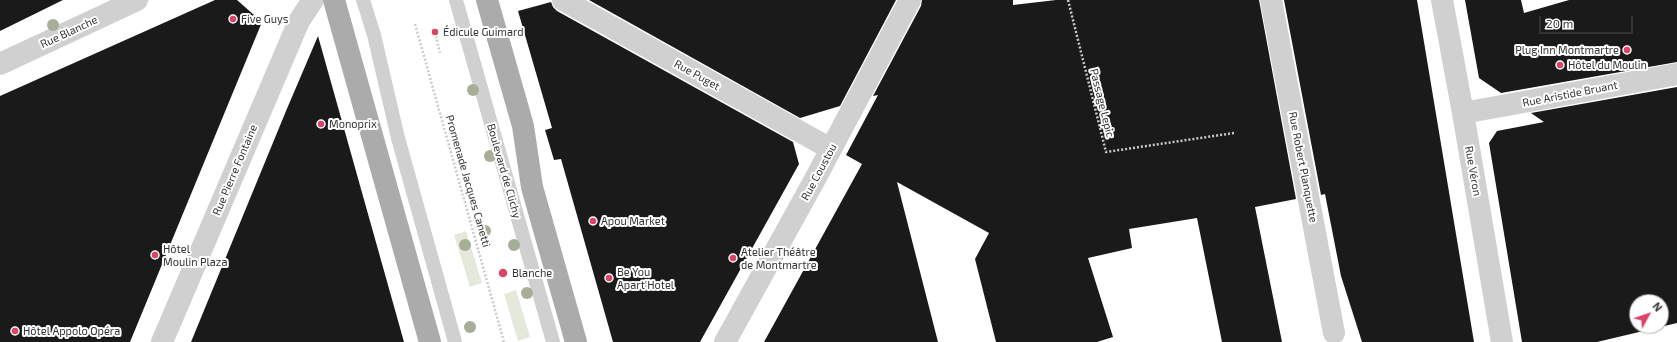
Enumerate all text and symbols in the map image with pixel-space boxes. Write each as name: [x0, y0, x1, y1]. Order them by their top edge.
scale bar: [1541, 8, 1635, 34]
place label: Five Guys: [241, 12, 288, 26]
street label: Rue Blanche: [38, 13, 100, 51]
marker: Five Guys: [228, 14, 238, 24]
text: 20 m: [1546, 16, 1573, 30]
place label: Édicule Guimard: [443, 25, 524, 39]
marker: Édicule Guimard: [430, 27, 440, 37]
place label: Plug Inn Montmartre: [1515, 43, 1619, 57]
marker: Plug Inn Montmartre: [1622, 45, 1632, 55]
street label: Rue Puget: [672, 57, 722, 93]
place label: Hôtel du Moulin: [1568, 58, 1647, 72]
marker: Hôtel du Moulin: [1555, 60, 1565, 70]
street label: Passage Lepic: [1087, 67, 1117, 139]
street label: Rue Aristide Bruant: [1521, 78, 1619, 110]
street label: Rue Robert Planquette: [1286, 110, 1320, 224]
street label: Promenade Jacques Canetti: [443, 113, 493, 249]
place label: Monoprix: [329, 117, 377, 131]
marker: Monoprix: [316, 119, 326, 129]
street label: Boulevard de Clichy: [484, 122, 524, 220]
street label: Rue Pierre Fontaine: [210, 123, 260, 217]
street label: Rue Coustou: [798, 141, 840, 203]
street label: Rue Véron: [1462, 145, 1484, 197]
place label: Apou Market: [601, 214, 665, 228]
marker: Apou Market: [588, 216, 598, 226]
place label: Hôtel Moulin Plaza: [163, 242, 227, 268]
place label: Atelier Théâtre de Montmartre: [741, 245, 817, 271]
marker: Hôtel Moulin Plaza: [150, 250, 160, 260]
marker: Atelier Théâtre de Montmartre: [728, 253, 738, 263]
place label: Be You Apart'Hotel: [617, 265, 674, 291]
place label: Blanche: [512, 266, 552, 280]
marker: Blanche: [497, 267, 509, 279]
marker: Be You Apart'Hotel: [604, 273, 614, 283]
north arrow: [1629, 294, 1669, 334]
text: N: [1650, 299, 1665, 314]
place label: Hôtel Appolo Opéra: [23, 324, 120, 338]
marker: Hôtel Appolo Opéra: [10, 326, 20, 336]

